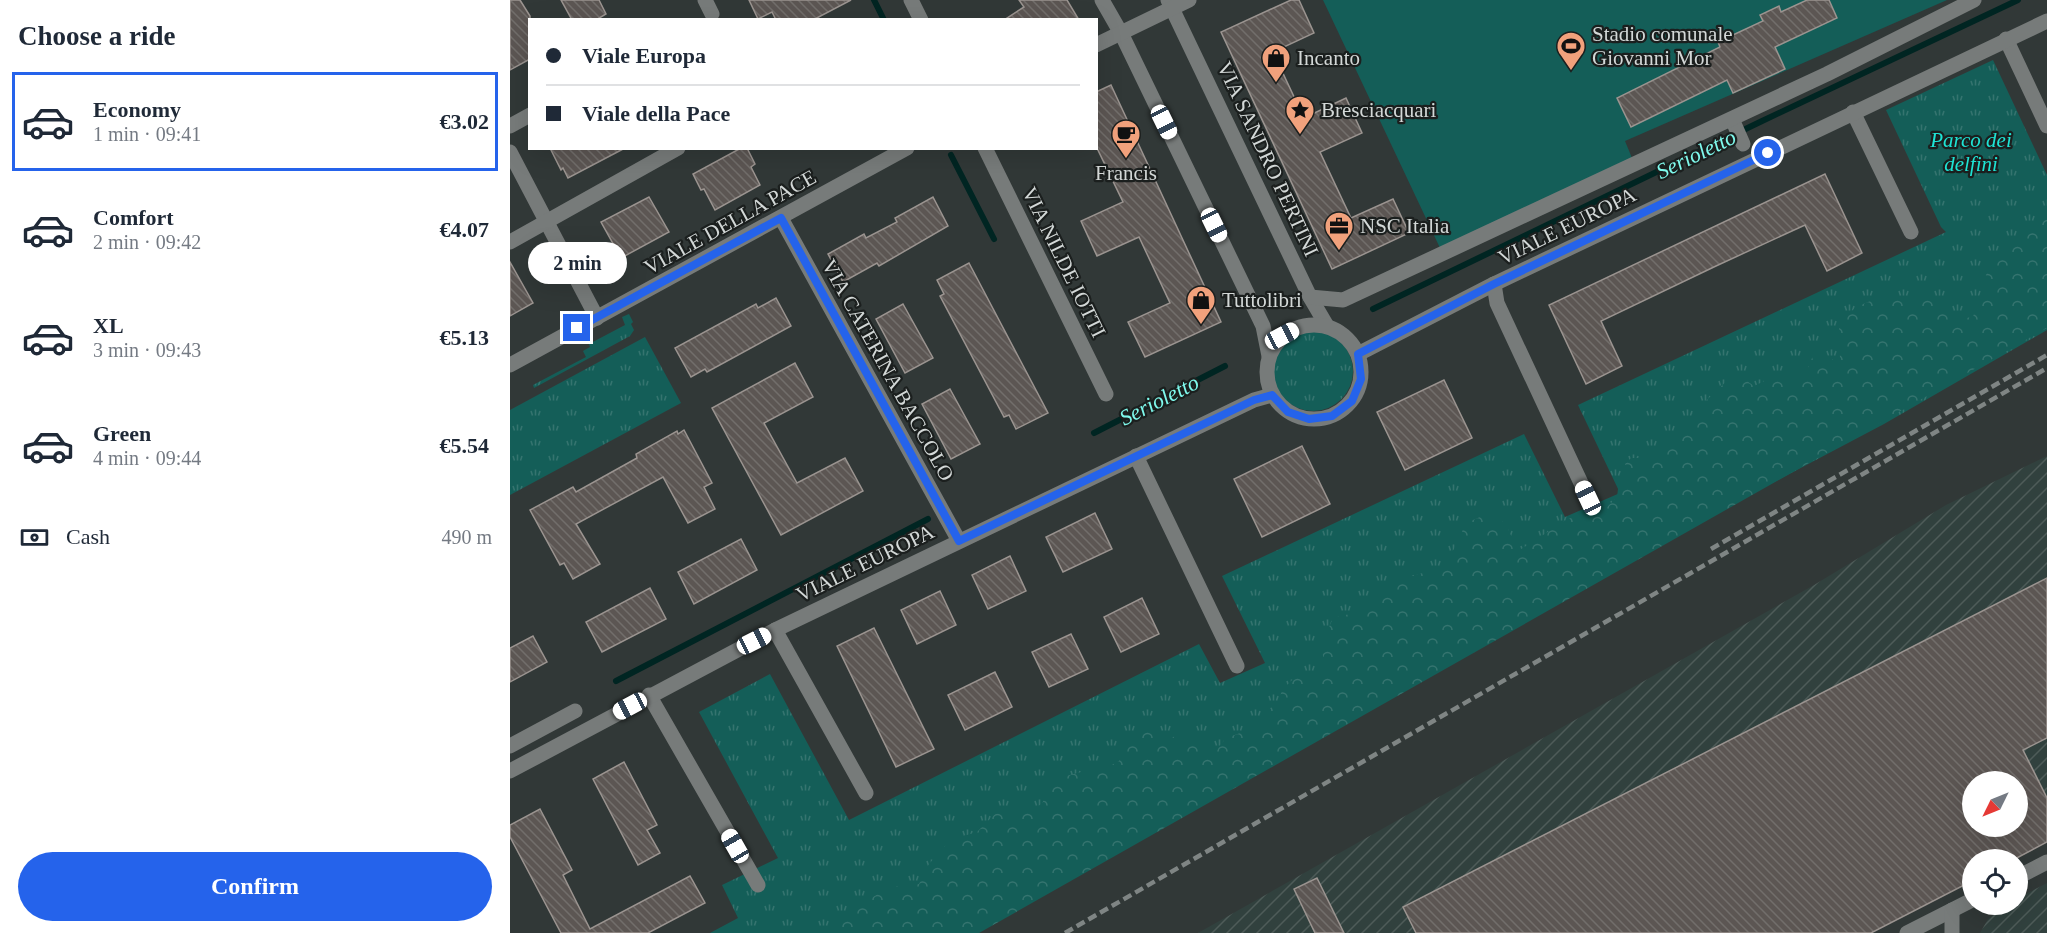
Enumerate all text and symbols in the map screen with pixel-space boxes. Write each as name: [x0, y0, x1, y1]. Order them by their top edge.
text: Choose a ride: [18, 21, 176, 51]
place label: Stadio comunale Giovanni Mor: [1592, 22, 1733, 70]
sports icon: Stadio comunale Giovanni Mor: [1555, 30, 1587, 72]
shop icon: Incanto: [1260, 42, 1292, 84]
text: Viale Europa: [582, 43, 706, 68]
place label: Incanto: [1297, 46, 1360, 70]
street label: VIA SANDRO PERTINI: [1212, 58, 1324, 260]
place icon: Bresciacquari: [1284, 94, 1316, 136]
icon: car: [21, 95, 75, 149]
text: Economy: [93, 97, 181, 122]
place label: Bresciacquari: [1321, 98, 1437, 122]
text: Viale della Pace: [582, 101, 730, 126]
car: [1148, 102, 1180, 142]
text: €3.02: [440, 109, 489, 134]
cafe icon: Francis: [1110, 118, 1142, 160]
text: 1 min · 09:41: [93, 123, 201, 145]
water label: Serioletto: [1652, 124, 1740, 184]
park label: Parco dei delfini: [1929, 128, 2012, 176]
route start: [1754, 139, 1781, 166]
place label: Francis: [1095, 161, 1157, 185]
street label: VIALE DELLA PACE: [640, 165, 820, 279]
street label: VIALE EUROPA: [1494, 182, 1641, 270]
street label: VIA NILDE IOTTI: [1017, 183, 1111, 341]
icon: car: [21, 203, 75, 257]
text: Comfort: [93, 205, 174, 230]
car: [1198, 205, 1230, 245]
office icon: NSC Italia: [1323, 210, 1355, 252]
place label: NSC Italia: [1360, 214, 1450, 238]
text: €4.07: [440, 217, 489, 242]
text: 2 min · 09:42: [93, 231, 201, 253]
callout: 2 min: [527, 241, 626, 283]
text: 2 min: [553, 252, 602, 274]
street label: VIA CATERINA BACCOLO: [817, 255, 959, 485]
shop icon: Tuttolibri: [1185, 284, 1217, 326]
place label: Tuttolibri: [1222, 288, 1302, 312]
icon: car: [21, 311, 75, 365]
text: XL: [93, 313, 124, 338]
route end: [563, 314, 590, 341]
car: [1262, 320, 1302, 352]
text: €5.13: [440, 325, 489, 350]
text: 3 min · 09:43: [93, 339, 201, 361]
water label: Serioletto: [1115, 369, 1203, 431]
icon: car: [21, 419, 75, 473]
text: Green: [93, 421, 151, 446]
text: €5.54: [440, 433, 489, 458]
text: 4 min · 09:44: [93, 447, 201, 469]
car: [1572, 478, 1604, 518]
street label: VIALE EUROPA: [792, 519, 939, 607]
icon: cash: [18, 521, 51, 554]
text: Cash: [66, 524, 110, 549]
text: 490 m: [441, 526, 492, 548]
car: [734, 625, 774, 657]
car: [610, 690, 650, 722]
north arrow: [1962, 771, 2028, 837]
map controls: [1962, 771, 2028, 915]
car: [718, 826, 752, 866]
button: locate: [1962, 849, 2028, 915]
button: Confirm: [18, 852, 492, 921]

